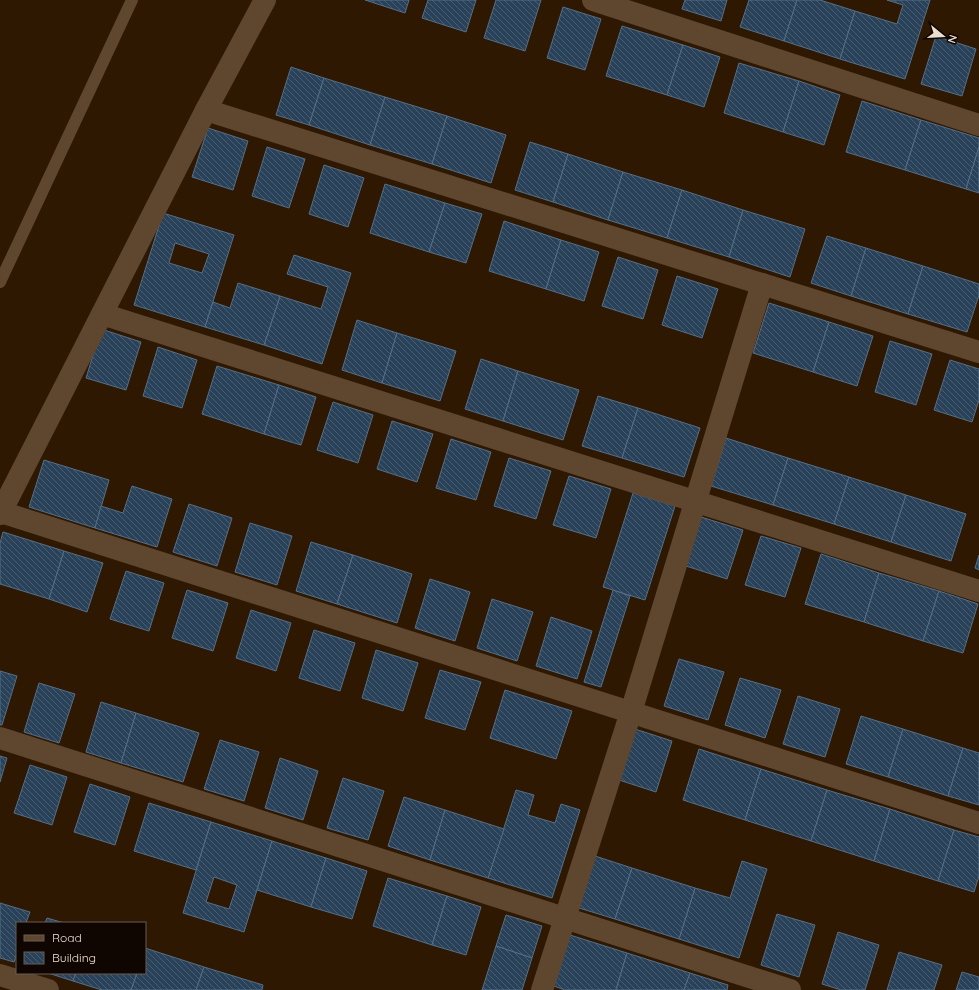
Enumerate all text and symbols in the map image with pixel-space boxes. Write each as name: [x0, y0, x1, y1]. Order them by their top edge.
north arrow: [923, 16, 963, 56]
text: N: [945, 33, 960, 45]
legend: [16, 922, 146, 974]
text: Road: [52, 930, 82, 945]
text: Building: [52, 950, 96, 965]

